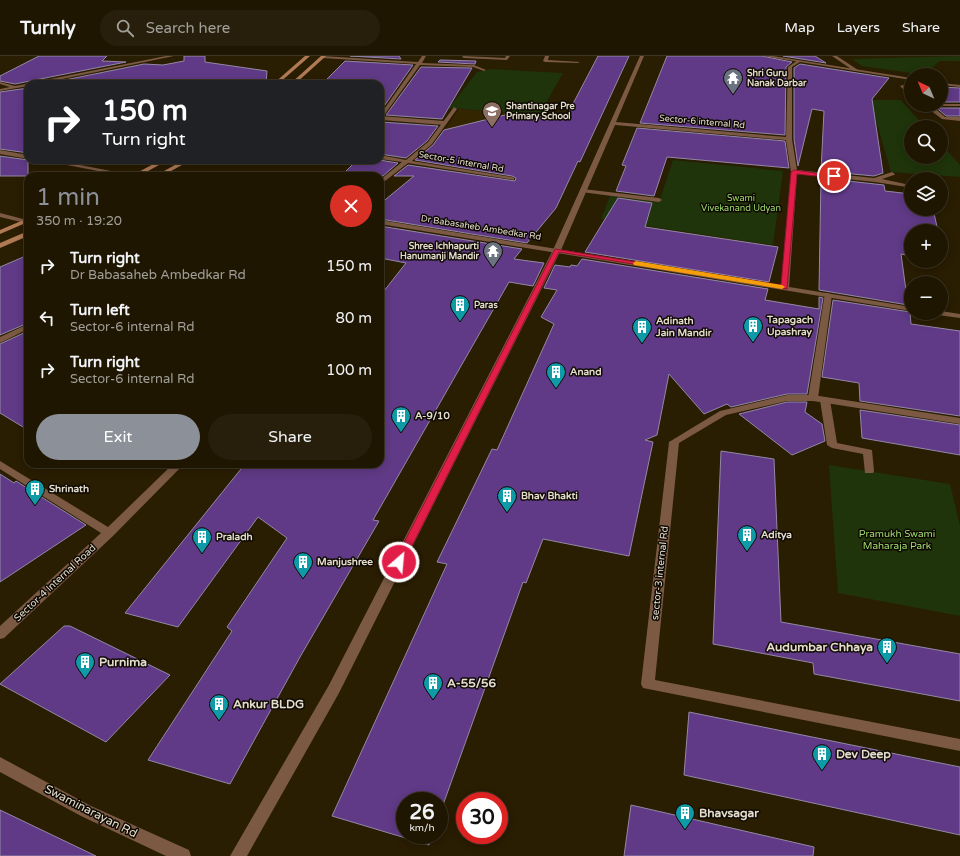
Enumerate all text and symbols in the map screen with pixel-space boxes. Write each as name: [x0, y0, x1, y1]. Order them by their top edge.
search box: [100, 10, 380, 46]
text: Turnly: [20, 17, 76, 39]
icon: search: [114, 17, 136, 39]
text: Search here: [146, 19, 230, 37]
text: Map: [785, 19, 815, 36]
text: Layers: [837, 19, 880, 36]
text: Share: [902, 19, 940, 36]
temple icon: Shri Guru Nanak Darbar: [722, 67, 744, 95]
place label: Shri Guru Nanak Darbar: [747, 68, 807, 89]
north arrow: [904, 68, 948, 112]
map controls: [904, 68, 948, 320]
text: 150 m: [102, 94, 188, 128]
icon: right: [36, 96, 88, 148]
school or university icon: Shantinagar Pre Primary School: [481, 100, 503, 128]
place label: Shantinagar Pre Primary School: [506, 101, 575, 122]
street label: Sector-6 internal Rd: [659, 113, 745, 131]
button: search: [904, 120, 948, 164]
text: Turn right: [102, 128, 186, 150]
street label: Sector-5 internal Rd: [418, 149, 504, 175]
pin: [817, 159, 851, 193]
icon: arrive: [823, 165, 845, 187]
button: layers: [904, 172, 948, 216]
text: 1 min: [36, 183, 100, 212]
button: close: [330, 185, 372, 227]
park label: Swami Vivekanand Udyan: [701, 193, 781, 214]
text: 350 m · 19:20: [36, 213, 122, 229]
street label: Dr Babasaheb Ambedkar Rd: [420, 213, 542, 243]
button: +: [904, 224, 948, 268]
temple icon: Shree Ichhapurti Hanumanji Mandir: [482, 240, 504, 268]
place label: Shree Ichhapurti Hanumanji Mandir: [400, 241, 480, 262]
text: Turn right: [70, 249, 140, 267]
icon: right: [36, 255, 58, 277]
text: 150 m: [326, 257, 372, 275]
text: Dr Babasaheb Ambedkar Rd: [70, 267, 246, 283]
button: −: [904, 276, 948, 320]
building icon: Paras: [449, 294, 471, 322]
place label: Paras: [474, 300, 498, 311]
text: Turn left: [70, 301, 130, 319]
icon: left: [36, 307, 58, 329]
text: 80 m: [335, 309, 372, 327]
place label: Tapagach Upashray: [766, 314, 813, 338]
place label: Adinath Jain Mandir: [655, 315, 712, 339]
building icon: Tapagach Upashray: [742, 315, 764, 343]
building icon: Adinath Jain Mandir: [631, 316, 653, 344]
text: Sector-6 internal Rd: [70, 319, 194, 335]
text: Turn right: [70, 353, 140, 371]
icon: right: [36, 359, 58, 381]
text: 100 m: [326, 361, 372, 379]
building icon: Anand: [545, 361, 567, 389]
place label: Anand: [570, 366, 602, 378]
text: Sector-6 internal Rd: [70, 371, 194, 387]
building icon: A-9/10: [390, 405, 412, 433]
place label: A-9/10: [415, 410, 450, 422]
button: Exit: [36, 414, 200, 460]
button: Share: [208, 414, 372, 460]
building icon: Shrinath: [24, 478, 46, 506]
place label: Shrinath: [49, 483, 89, 495]
building icon: Bhav Bhakti: [496, 485, 518, 513]
place label: Bhav Bhakti: [521, 490, 578, 502]
building icon: Aditya: [736, 524, 758, 552]
street label: sector-3 internal Rd: [649, 525, 671, 621]
building icon: Praladh: [191, 526, 213, 554]
park label: Pramukh Swami Maharaja Park: [859, 528, 935, 552]
place label: Aditya: [761, 529, 792, 541]
place label: Praladh: [216, 531, 253, 543]
position arrow: [378, 541, 420, 583]
street label: Sector-4 Internal Road: [12, 542, 98, 624]
building icon: Manjushree: [292, 551, 314, 579]
place label: Manjushree: [317, 556, 373, 568]
building icon: Audumbar Chhaya: [876, 636, 898, 664]
place label: Audumbar Chhaya: [766, 640, 873, 655]
building icon: Purnima: [74, 651, 96, 679]
place label: Purnima: [99, 655, 147, 669]
building icon: A-55/56: [422, 672, 444, 700]
place label: A-55/56: [447, 676, 497, 690]
building icon: Ankur BLDG: [208, 693, 230, 721]
place label: Ankur BLDG: [233, 697, 304, 711]
building icon: Dev Deep: [811, 743, 833, 771]
place label: Dev Deep: [836, 747, 891, 762]
street label: Swaminarayan Rd: [42, 782, 140, 840]
speed limit sign: 30: [456, 792, 508, 844]
text: 26: [409, 801, 435, 825]
building icon: Bhavsagar: [674, 802, 696, 830]
place label: Bhavsagar: [699, 806, 759, 821]
text: km/h: [409, 822, 435, 834]

